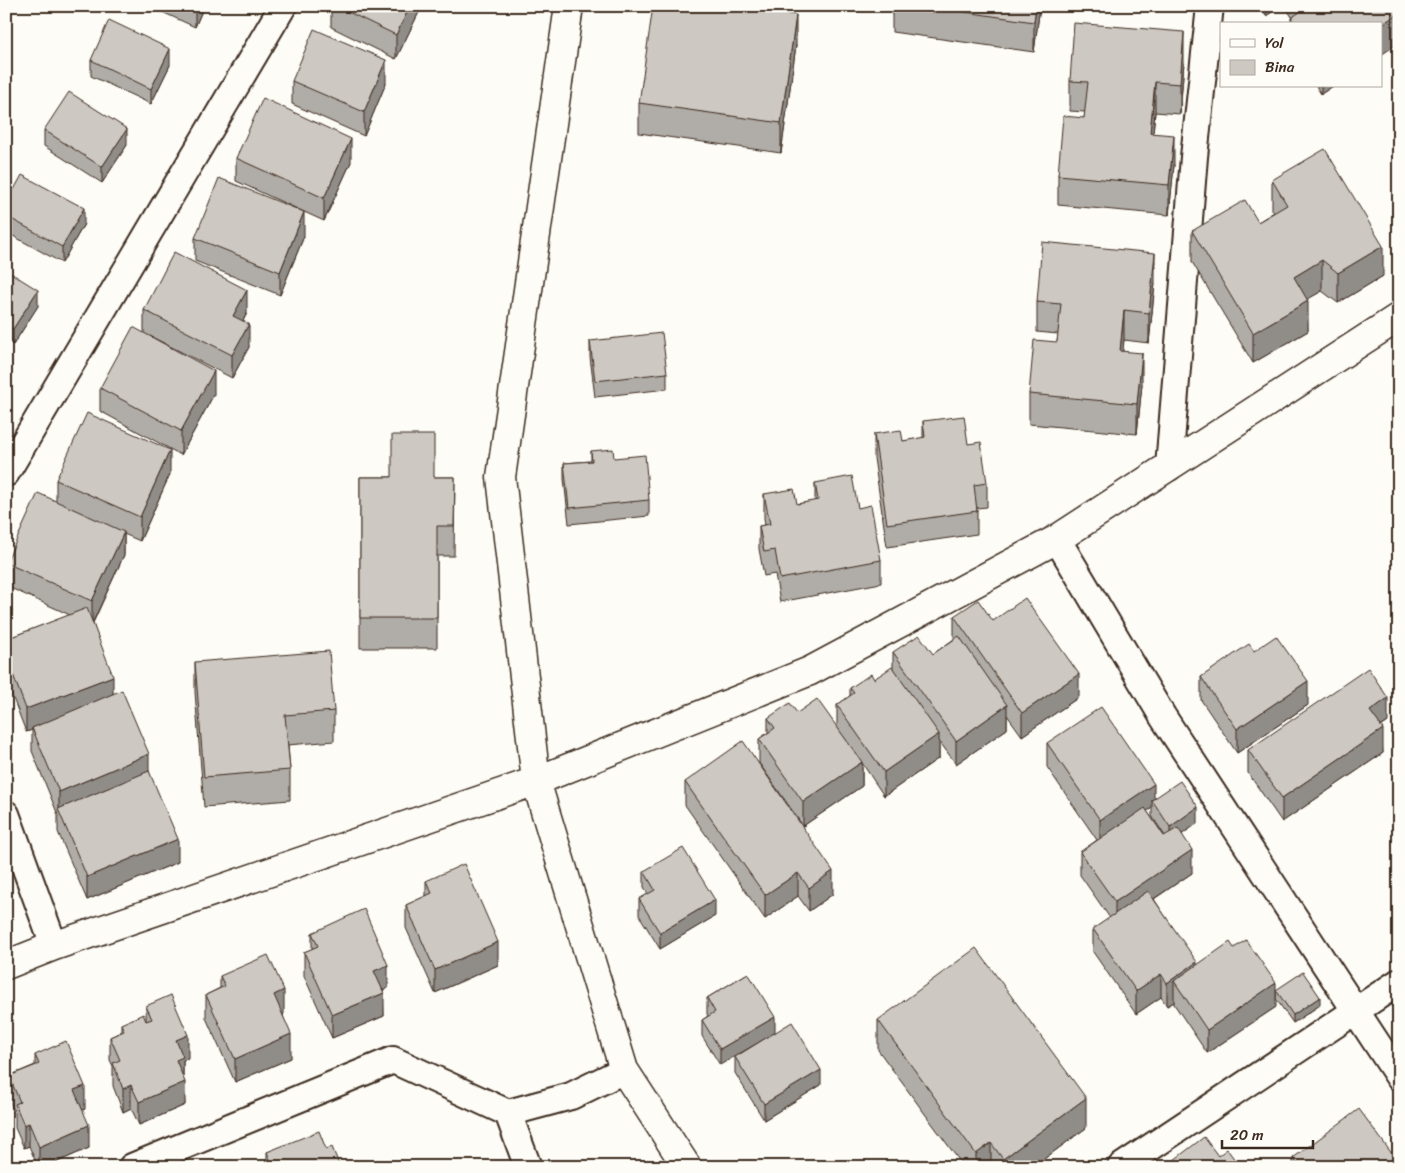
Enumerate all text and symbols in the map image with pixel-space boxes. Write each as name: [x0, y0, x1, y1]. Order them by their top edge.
legend: [1220, 22, 1382, 88]
text: Yol: [1265, 30, 1284, 56]
text: Bina: [1265, 54, 1295, 80]
scale bar: [1222, 1118, 1314, 1150]
text: 20 m: [1230, 1122, 1264, 1148]

